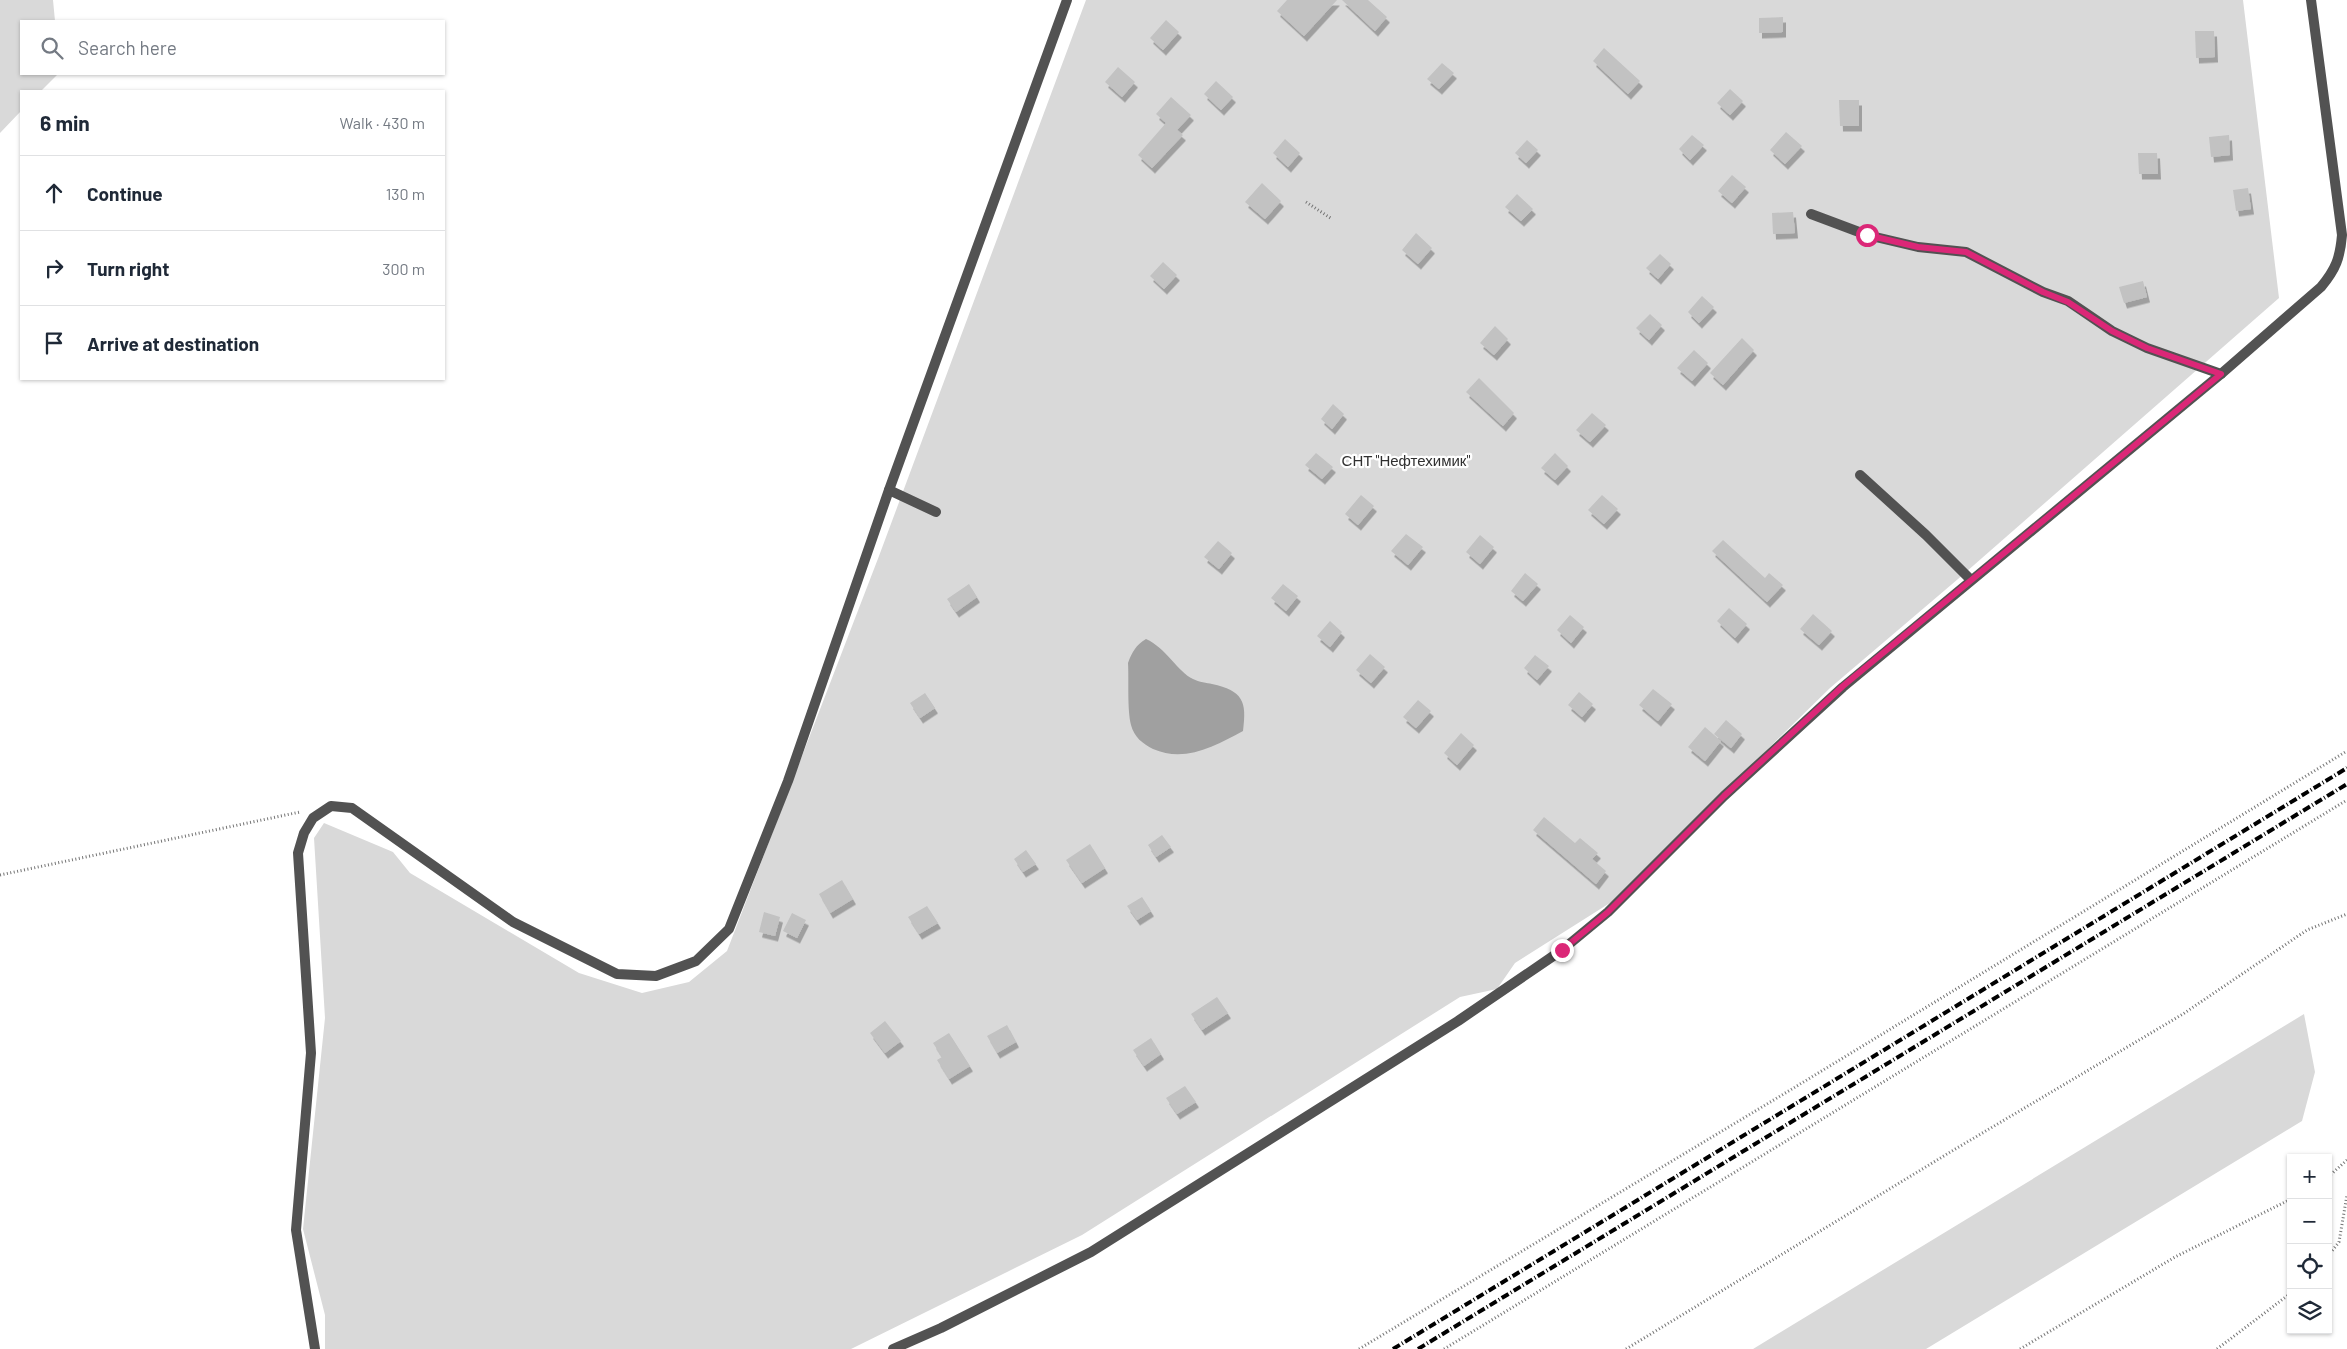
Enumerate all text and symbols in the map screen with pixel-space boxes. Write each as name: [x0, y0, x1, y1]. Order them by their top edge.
search box: [20, 20, 445, 75]
icon: search: [38, 34, 66, 62]
text: Search here: [78, 36, 177, 59]
text: 6 min: [40, 110, 90, 135]
text: Walk · 430 m: [340, 113, 425, 132]
icon: ahead: [40, 179, 68, 207]
text: Continue: [87, 182, 163, 205]
text: 130 m: [386, 184, 425, 203]
route start: [1856, 224, 1879, 247]
icon: right: [40, 254, 68, 282]
text: Turn right: [87, 257, 169, 280]
text: 300 m: [382, 259, 425, 278]
icon: arrive: [40, 329, 68, 357]
text: Arrive at destination: [87, 332, 259, 355]
park label: СНТ "Нефтехимик": [1342, 451, 1470, 469]
route end: [1551, 939, 1574, 962]
map controls: [2287, 1154, 2332, 1334]
button: +: [2287, 1154, 2332, 1199]
button: −: [2287, 1199, 2332, 1244]
button: locate: [2287, 1244, 2332, 1289]
button: layers: [2287, 1289, 2332, 1334]

